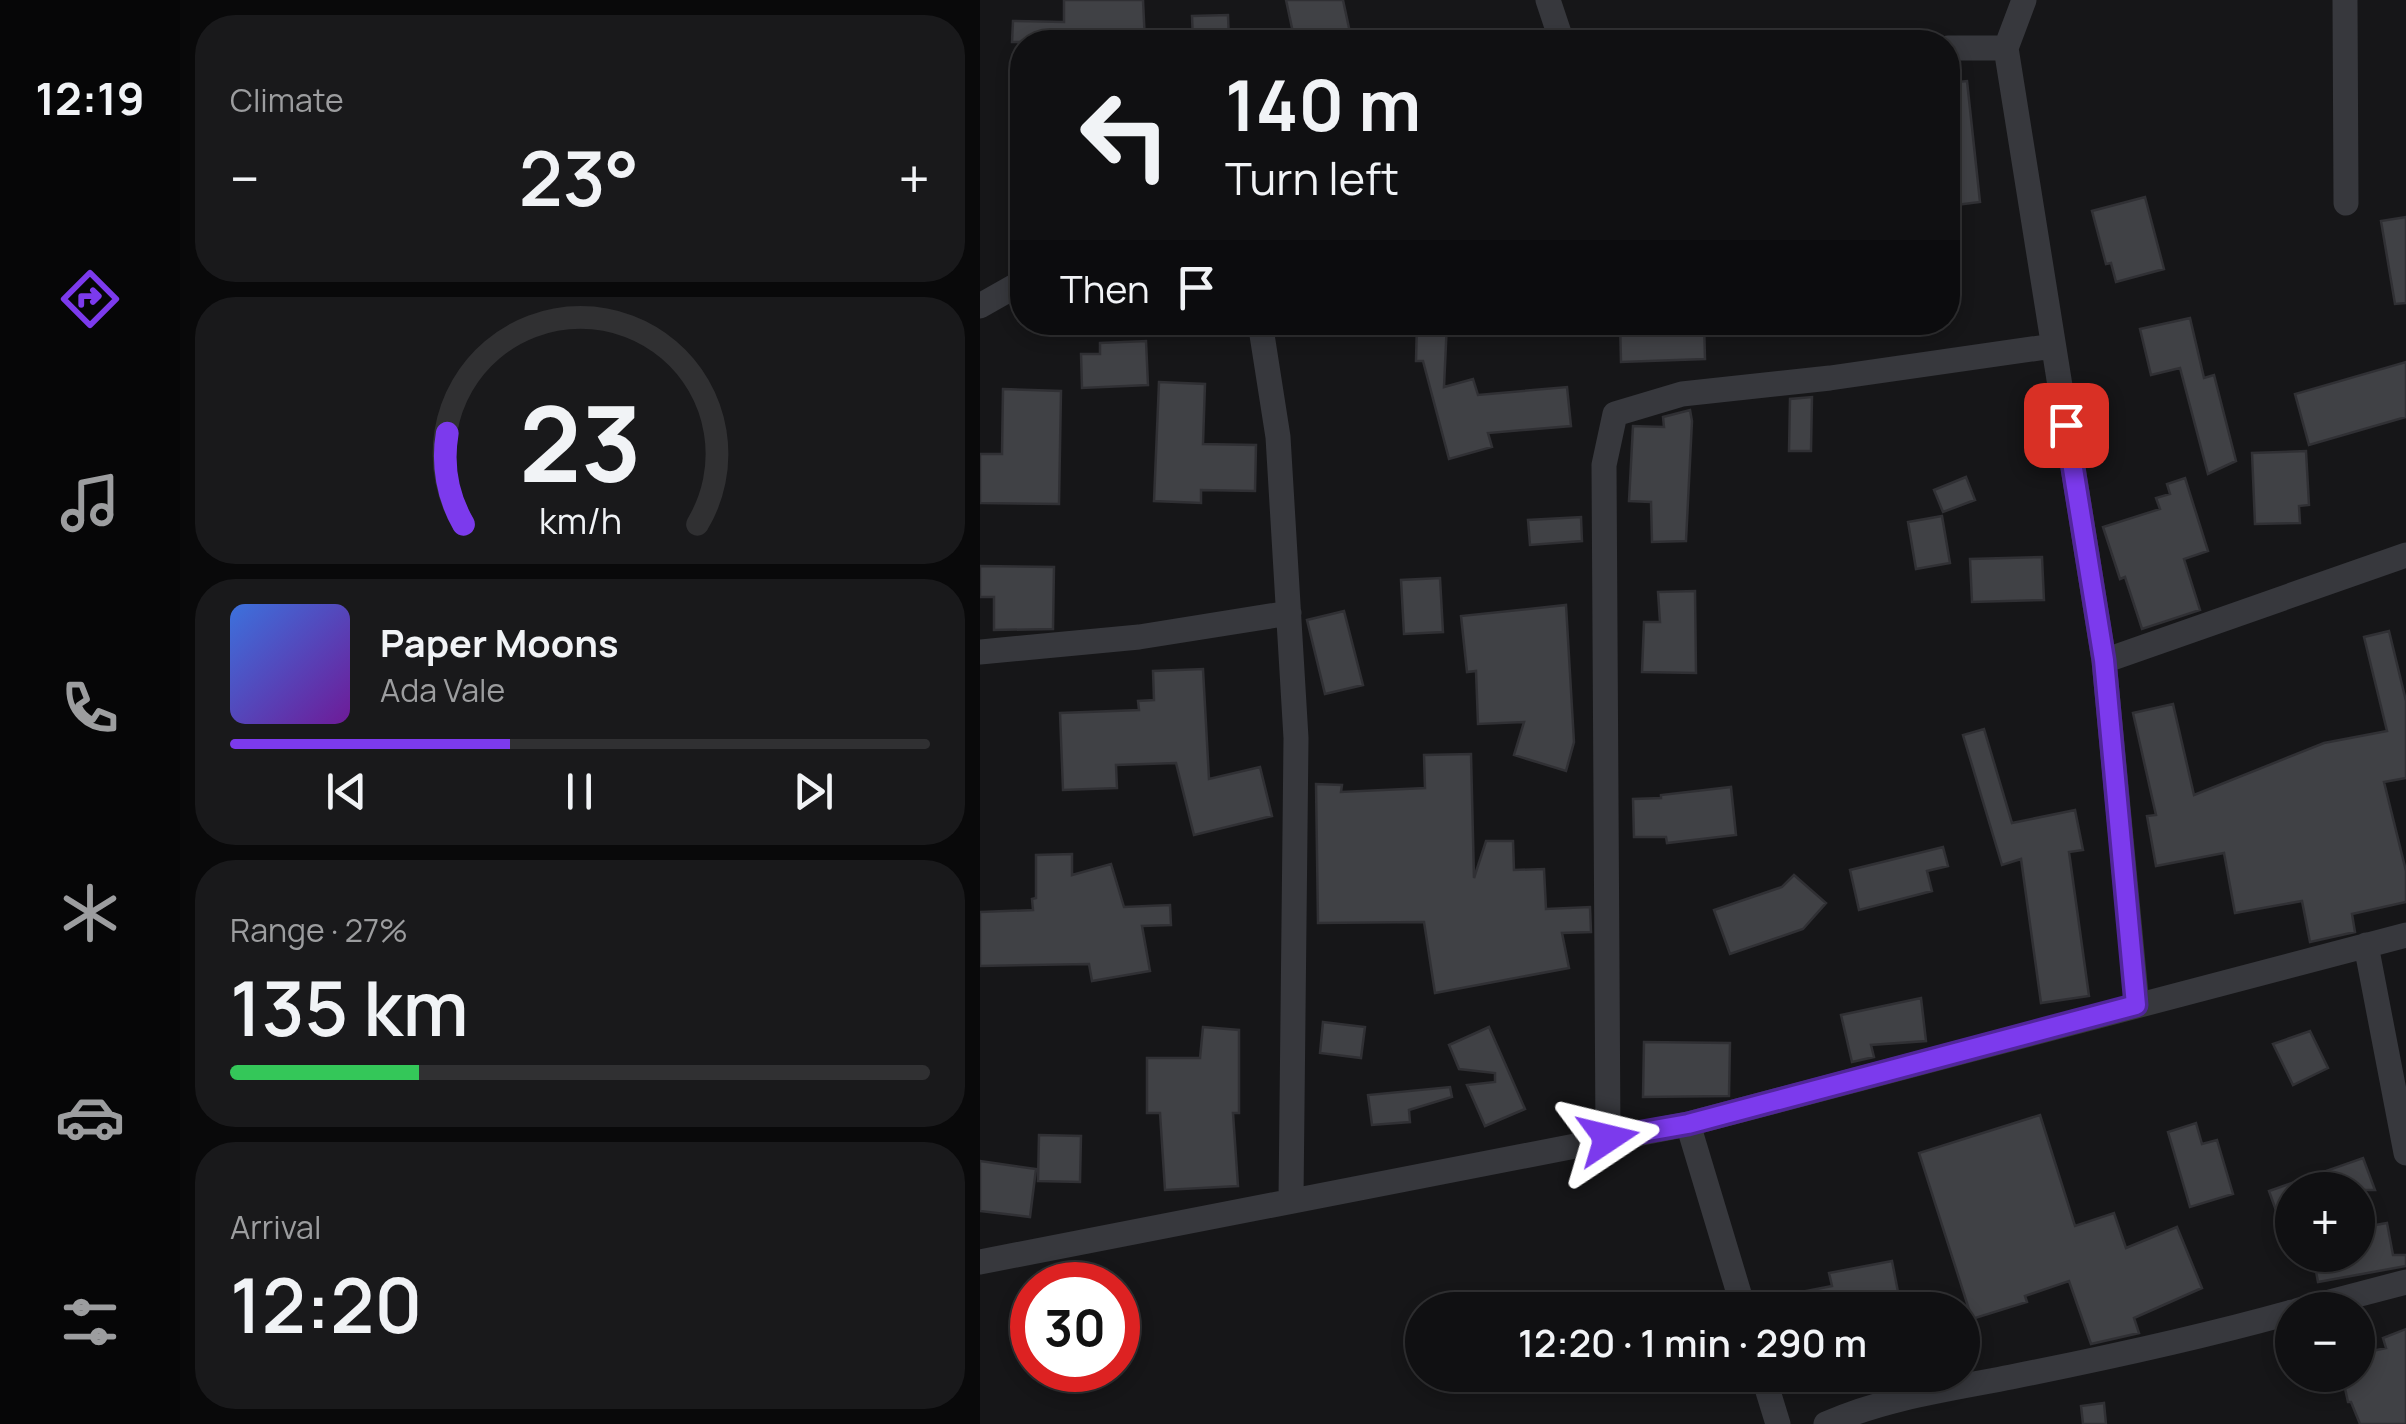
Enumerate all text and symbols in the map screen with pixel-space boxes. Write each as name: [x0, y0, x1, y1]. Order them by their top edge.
text: 140 m: [1225, 56, 1421, 152]
text: 12:19: [35, 67, 145, 129]
icon: left: [1060, 70, 1190, 200]
text: Climate: [230, 78, 344, 122]
text: 23°: [519, 126, 639, 229]
text: −: [230, 140, 260, 216]
text: +: [898, 140, 930, 216]
text: Turn left: [1225, 147, 1399, 209]
icon: arrive: [1169, 260, 1224, 315]
text: Then: [1060, 262, 1149, 314]
icon: directions: [55, 264, 125, 334]
text: 23: [519, 371, 641, 513]
pin: [2024, 383, 2109, 468]
icon: arrive: [2039, 398, 2094, 453]
icon: music: [55, 468, 125, 538]
text: km/h: [538, 496, 622, 545]
text: Paper Moons: [380, 616, 619, 668]
text: Ada Vale: [380, 668, 505, 712]
icon: phone: [55, 673, 125, 743]
icon: previous: [319, 764, 374, 819]
icon: pause: [552, 764, 607, 819]
icon: next: [786, 764, 841, 819]
icon: climate: [55, 878, 125, 948]
text: Range · 27%: [230, 908, 408, 952]
text: 135 km: [230, 956, 469, 1059]
icon: car: [55, 1082, 125, 1152]
position arrow: [1556, 1086, 1660, 1190]
map controls: [2275, 1172, 2375, 1392]
button: +: [2275, 1172, 2375, 1272]
text: Arrival: [230, 1205, 321, 1249]
text: 12:20: [230, 1253, 422, 1356]
speed limit sign: 30: [1010, 1262, 1140, 1392]
icon: filters: [55, 1287, 125, 1357]
button: −: [2275, 1292, 2375, 1392]
text: 12:20 · 1 min · 290 m: [1518, 1316, 1867, 1368]

